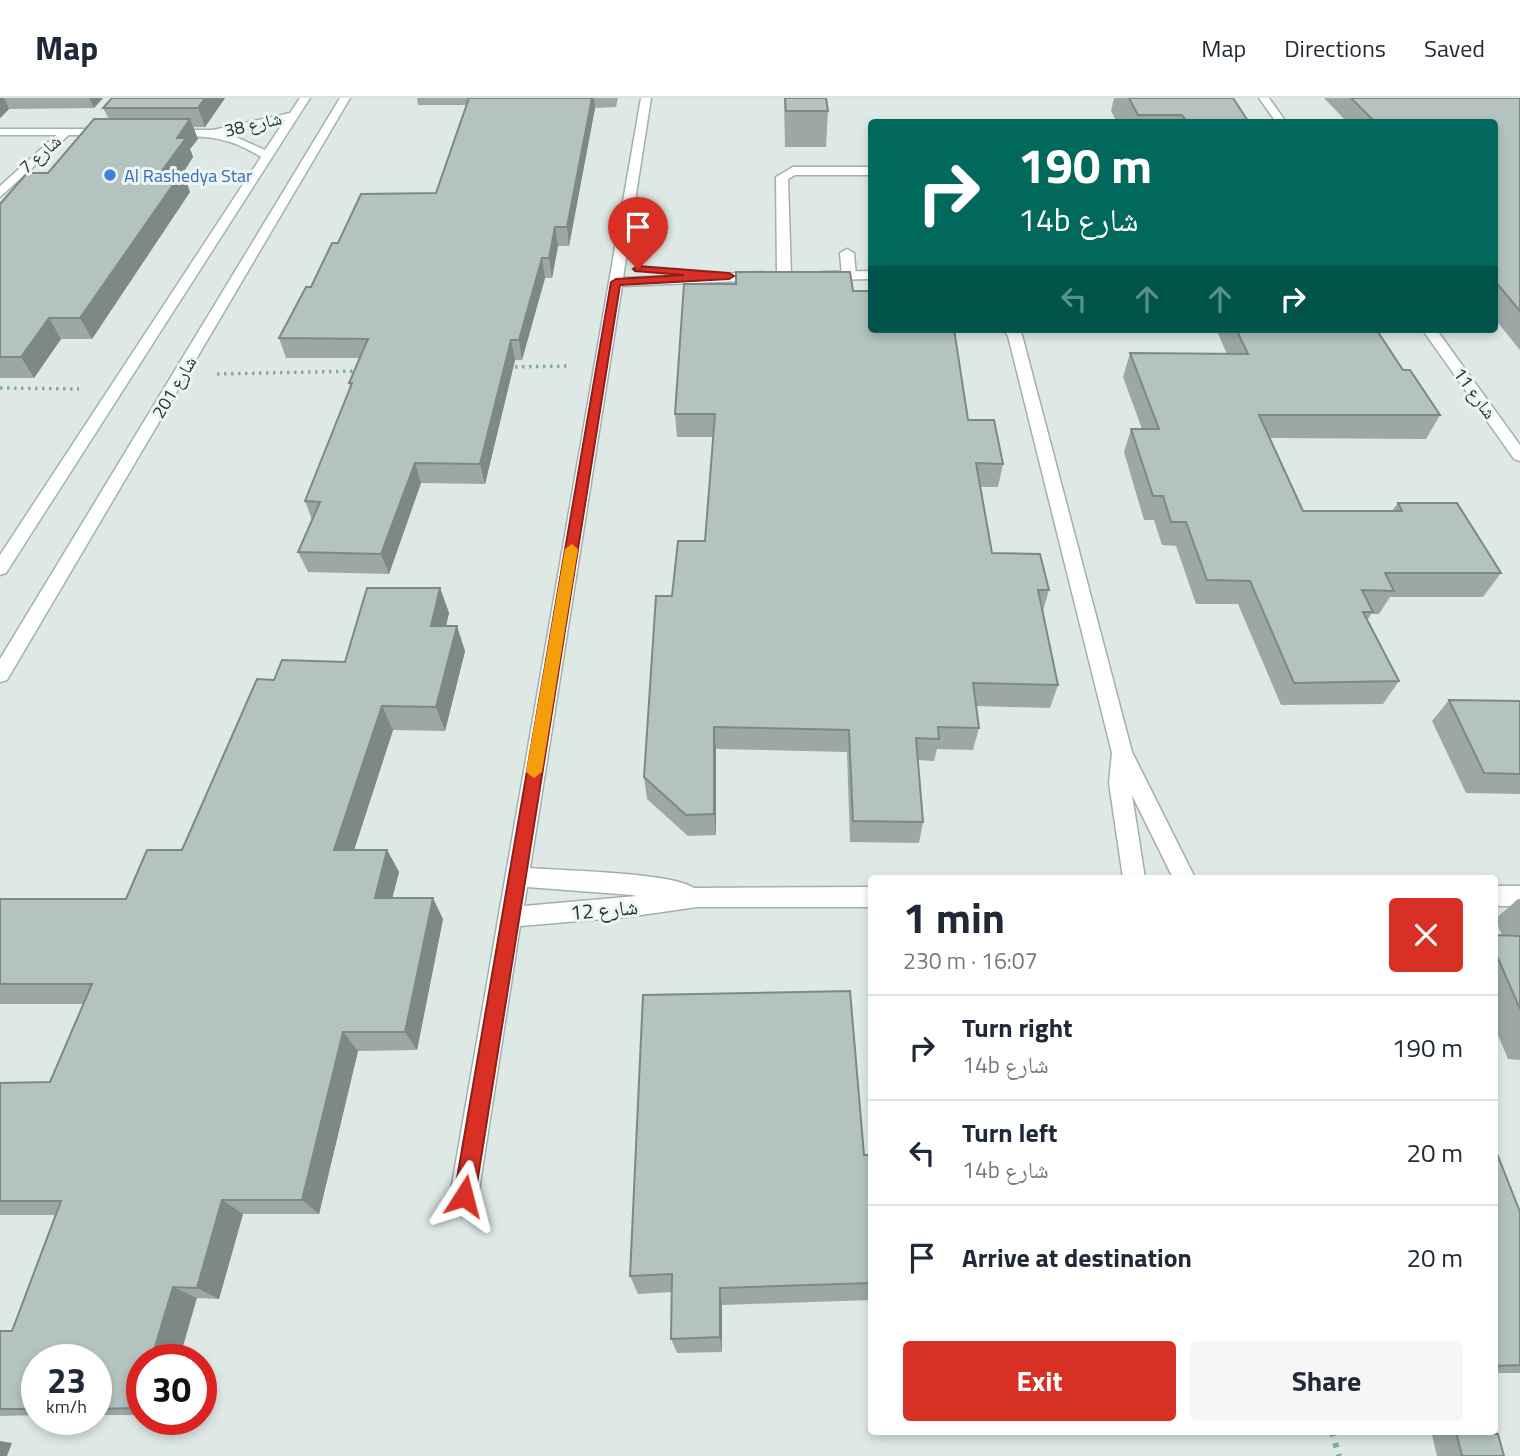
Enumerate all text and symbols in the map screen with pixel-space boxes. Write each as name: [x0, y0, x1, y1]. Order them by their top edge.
text: Map: [35, 23, 98, 73]
text: Map: [1201, 30, 1246, 66]
text: Directions: [1284, 30, 1386, 66]
text: Saved: [1424, 30, 1485, 66]
street label: شارع 38: [222, 104, 284, 144]
text: 190 m: [1018, 127, 1152, 202]
street label: شارع 7: [13, 128, 67, 180]
icon: right: [903, 147, 994, 238]
place label: Al Rashedya Star: [124, 162, 252, 189]
marker: Al Rashedya Star: [102, 167, 118, 183]
text: 14b شارع: [1018, 195, 1139, 243]
pin: [608, 197, 668, 269]
icon: arrive: [619, 208, 657, 246]
icon: left: [1055, 280, 1093, 318]
icon: ahead: [1128, 280, 1166, 318]
icon: ahead: [1201, 280, 1239, 318]
icon: right: [1274, 280, 1312, 318]
street label: شارع 201: [145, 351, 203, 423]
street label: شارع 11: [1447, 361, 1503, 425]
text: 1 min: [903, 885, 1005, 949]
street label: شارع 12: [569, 890, 639, 928]
button: close: [1389, 898, 1463, 972]
text: 230 m · 16:07: [903, 943, 1038, 978]
text: Turn right: [962, 1008, 1073, 1047]
text: 190 m: [1392, 1028, 1463, 1067]
icon: right: [903, 1029, 941, 1067]
text: 14b شارع: [962, 1047, 1049, 1082]
text: Turn left: [962, 1113, 1057, 1152]
text: 20 m: [1406, 1133, 1463, 1172]
icon: left: [903, 1134, 941, 1172]
text: 14b شارع: [962, 1152, 1049, 1187]
position arrow: [427, 1159, 501, 1233]
text: Arrive at destination: [962, 1238, 1192, 1277]
text: 20 m: [1406, 1238, 1463, 1277]
icon: arrive: [903, 1239, 941, 1277]
button: Exit: [903, 1341, 1176, 1421]
button: Share: [1190, 1341, 1463, 1421]
speed limit sign: 30: [126, 1344, 217, 1435]
text: 23: [47, 1353, 86, 1407]
text: km/h: [46, 1393, 87, 1420]

